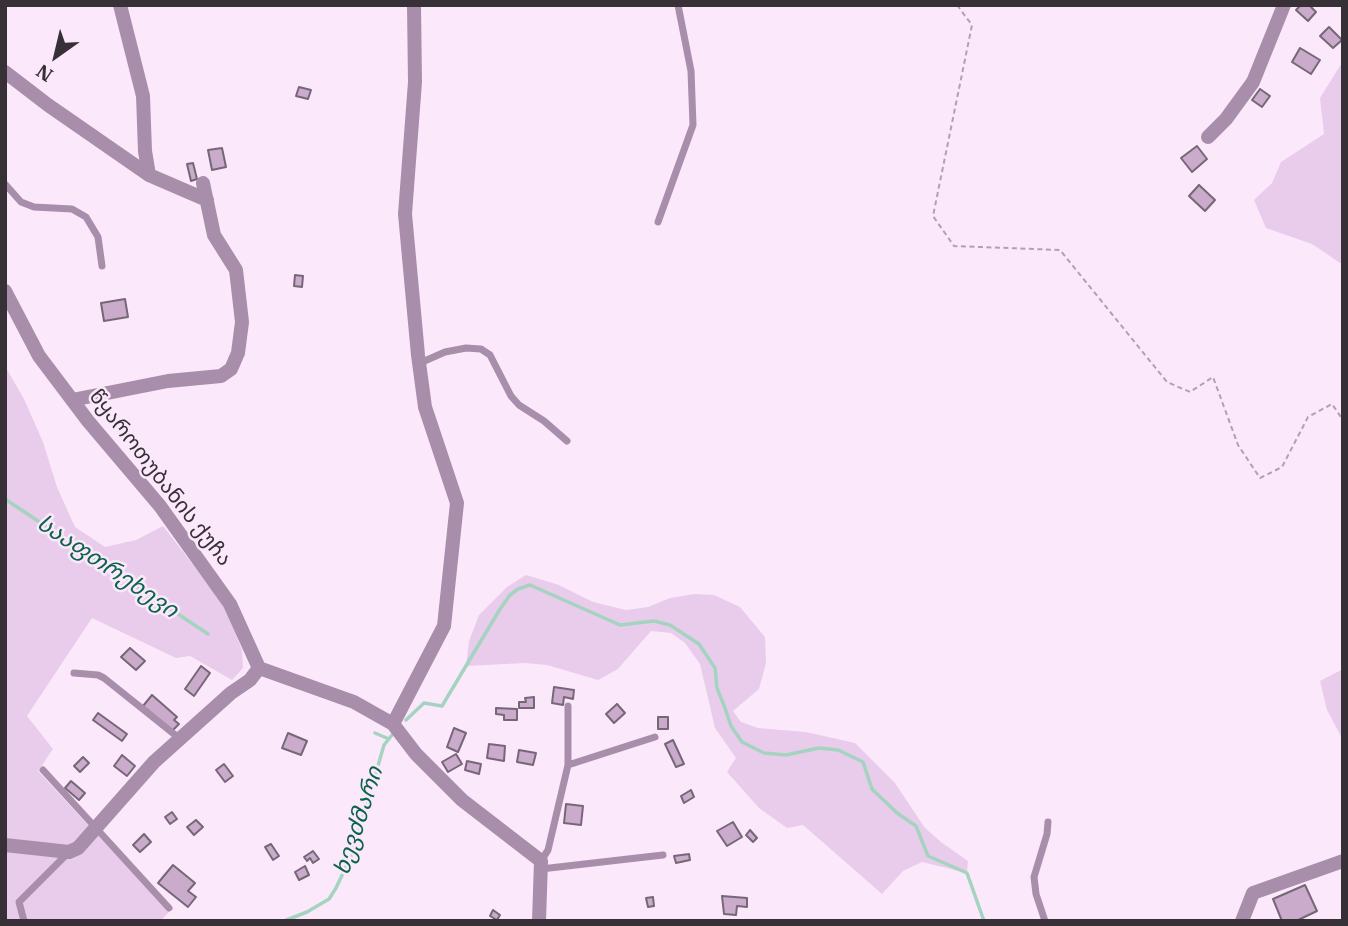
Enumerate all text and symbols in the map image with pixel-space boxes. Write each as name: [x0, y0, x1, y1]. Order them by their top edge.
north arrow: [21, 21, 91, 91]
text: N: [31, 59, 57, 88]
street label: წყაროთუბანის ქუჩა: [83, 385, 237, 571]
water label: სააფთრეხევი: [31, 510, 183, 624]
water label: ხევძმარი: [329, 763, 389, 879]

